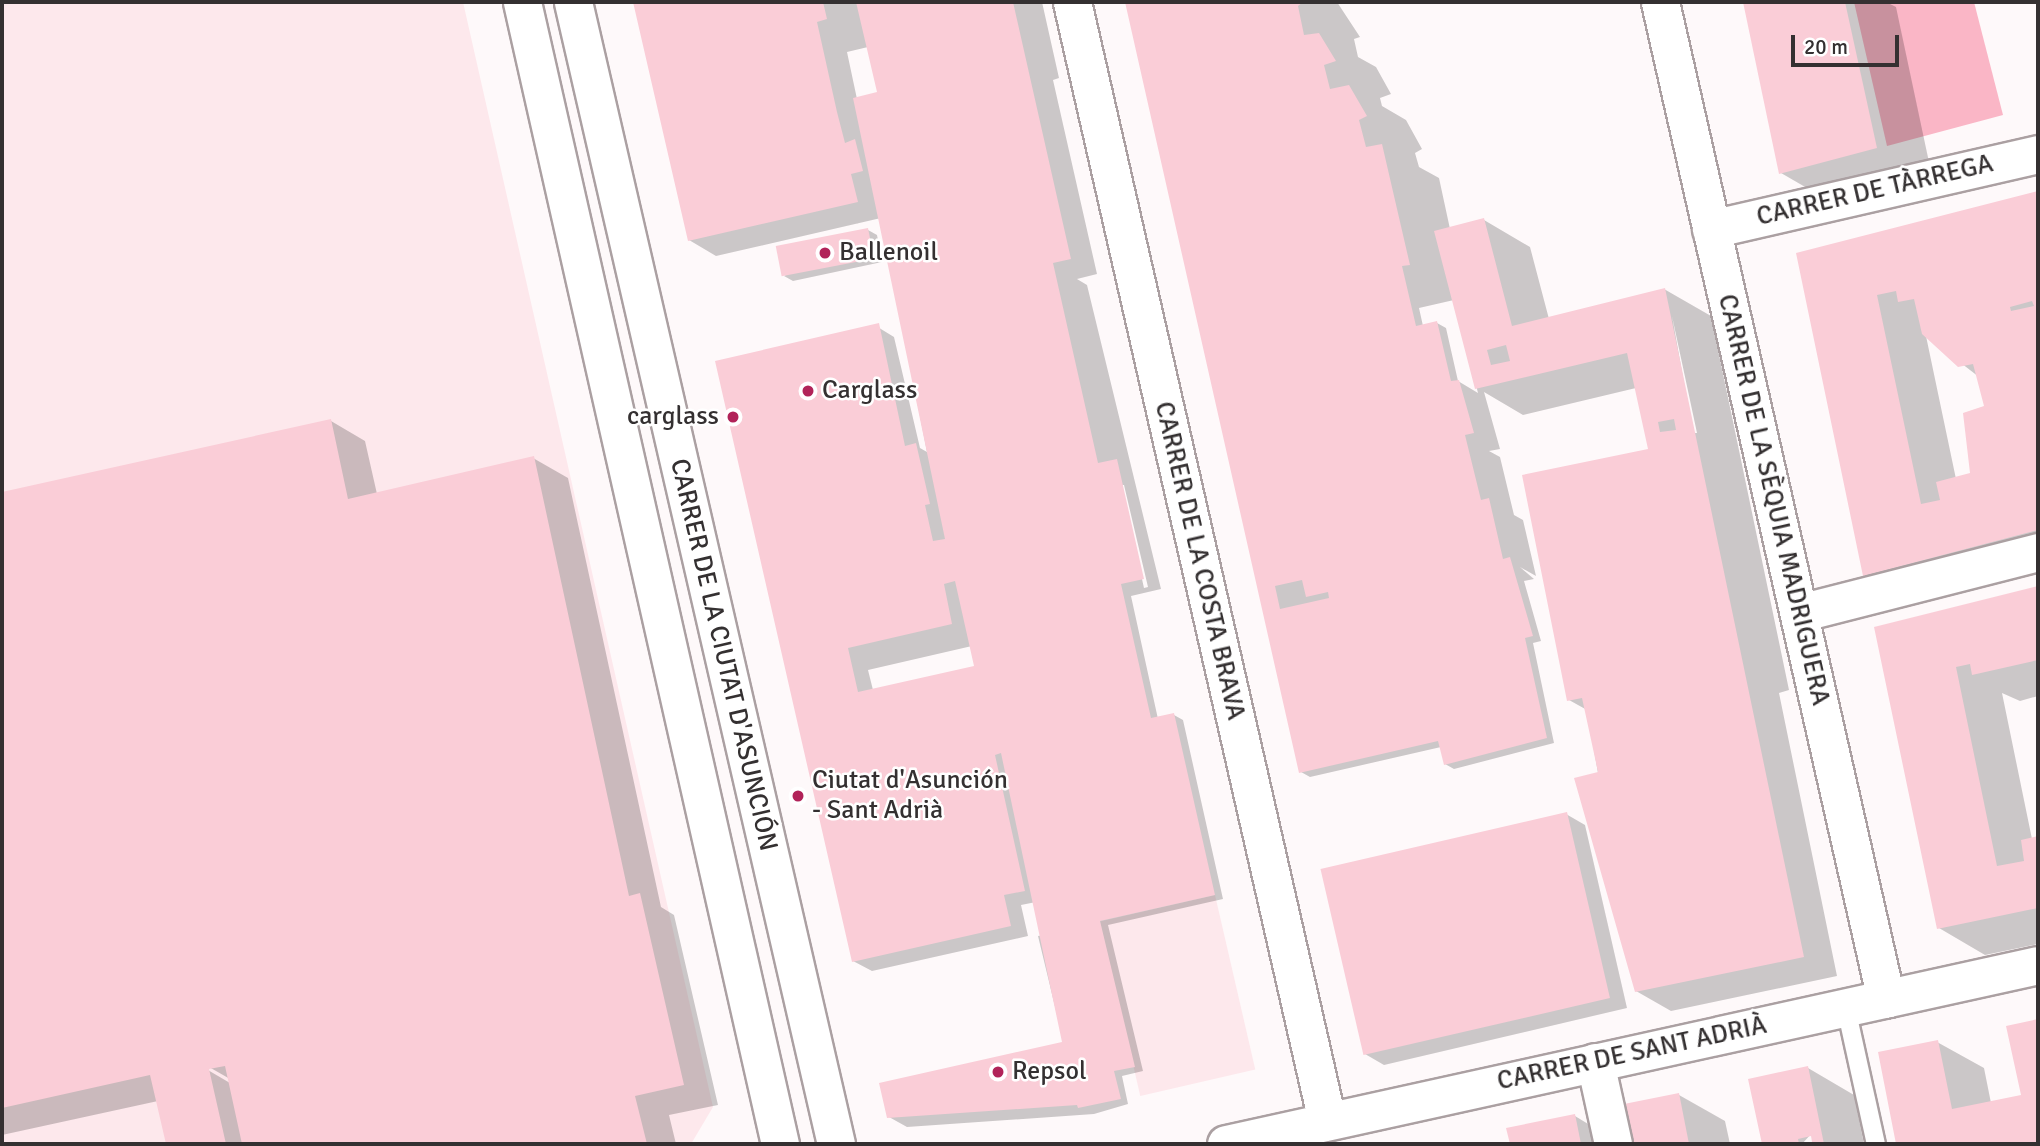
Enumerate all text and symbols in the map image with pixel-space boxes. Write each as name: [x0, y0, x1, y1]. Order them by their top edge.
scale bar: [1795, 21, 1904, 65]
text: 20 m: [1804, 34, 1848, 60]
street label: CARRER DE TÀRREGA: [1754, 149, 1996, 233]
place label: Ballenoil: [839, 237, 938, 269]
marker: Ballenoil: [817, 245, 833, 261]
street label: CARRER DE LA SÈQUIA MADRIGUERA: [1710, 291, 1836, 709]
place label: Carglass: [822, 375, 917, 407]
marker: Carglass: [800, 383, 816, 399]
street label: CARRER DE LA COSTA BRAVA: [1147, 399, 1251, 723]
place label: carglass: [627, 401, 719, 433]
marker: carglass: [725, 409, 741, 425]
street label: CARRER DE LA CIUTAT D'ASUNCIÓN: [663, 456, 783, 854]
place label: Ciutat d'Asunción - Sant Adrià: [812, 765, 1008, 826]
marker: Ciutat d'Asunción - Sant Adrià: [790, 788, 806, 804]
street label: CARRER DE SANT ADRIÀ: [1494, 1010, 1770, 1098]
place label: Repsol: [1012, 1056, 1087, 1088]
marker: Repsol: [990, 1064, 1006, 1080]

